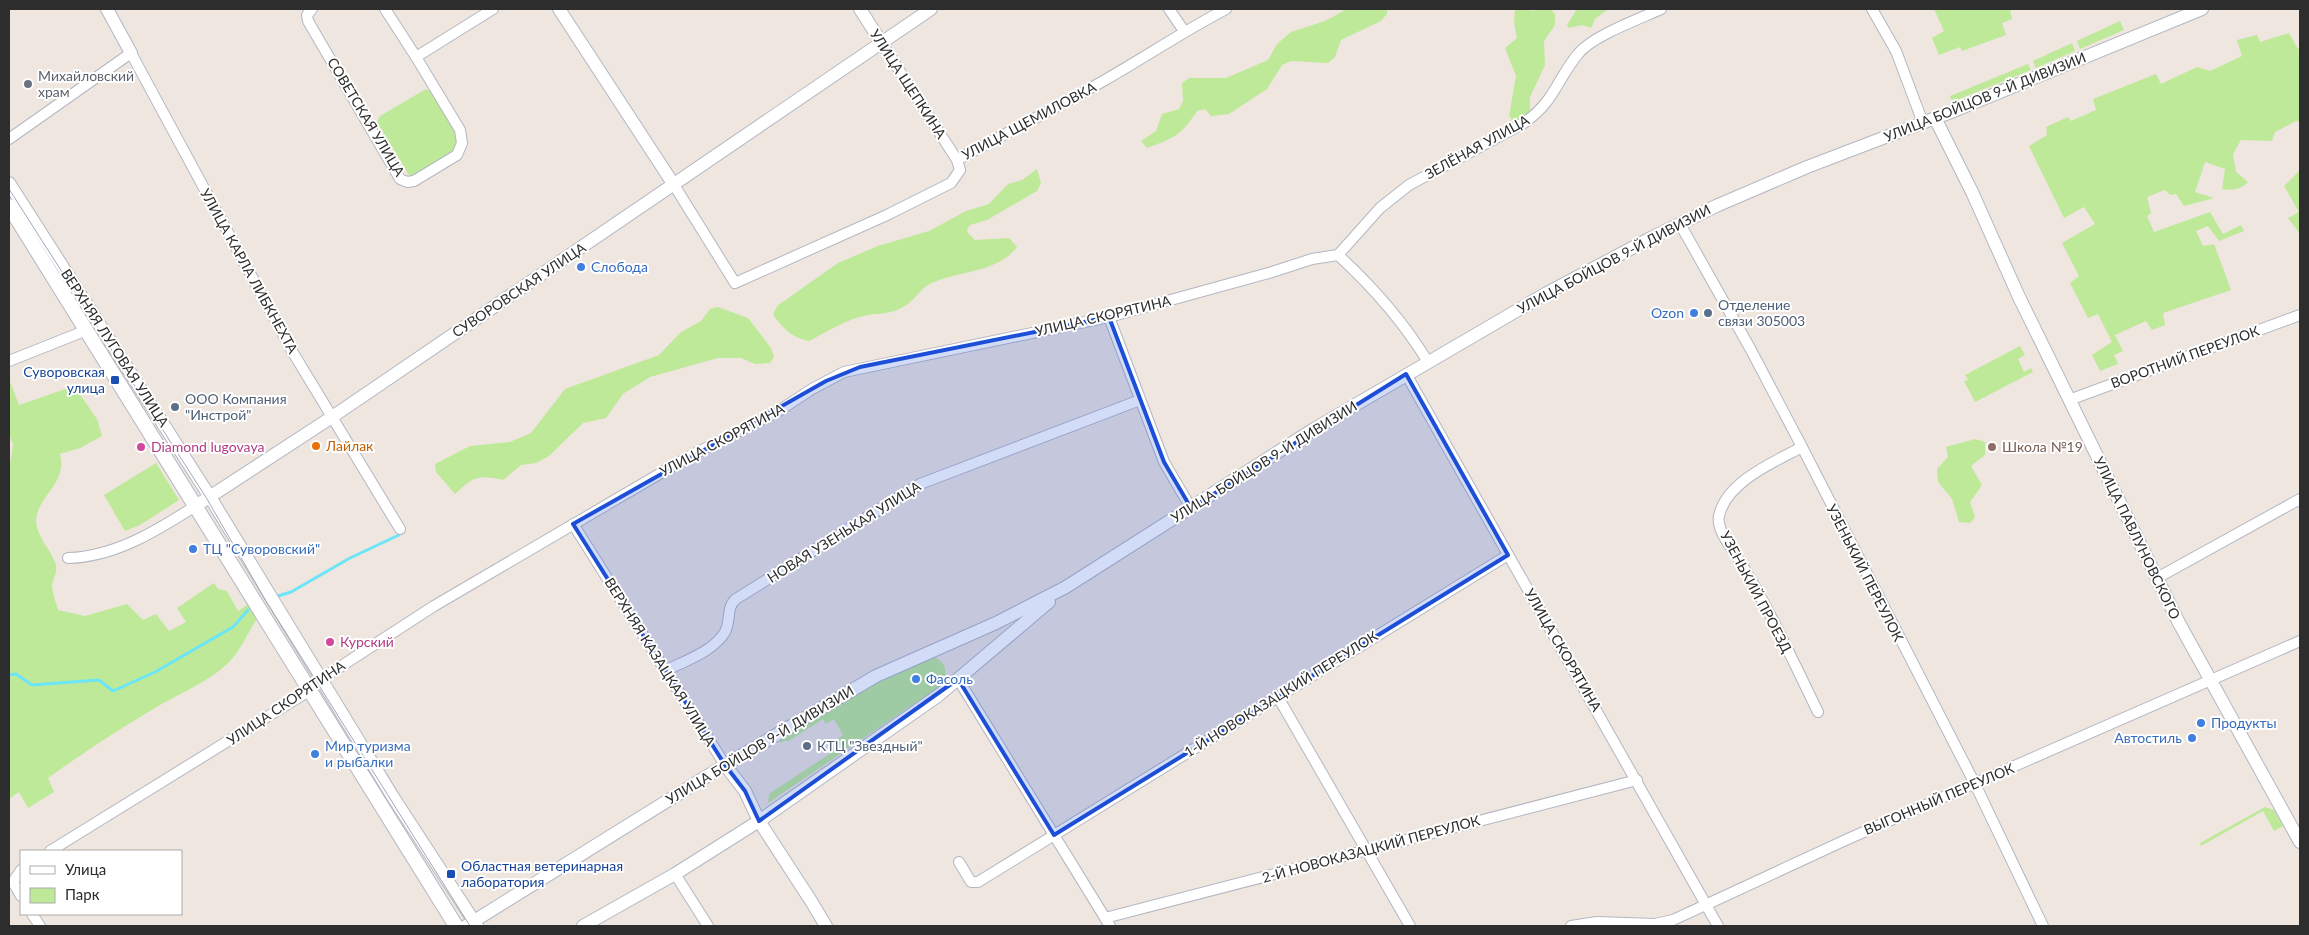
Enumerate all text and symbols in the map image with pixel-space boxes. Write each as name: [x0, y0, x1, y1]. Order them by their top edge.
street label: УЛИЦА ЩЕПКИНА: [867, 26, 950, 142]
street label: УЛИЦА БОЙЦОВ 9-Й ДИВИЗИИ: [1881, 48, 2088, 145]
street label: СОВЕТСКАЯ УЛИЦА: [324, 54, 409, 180]
place label: Михайловский храм: [38, 67, 134, 100]
marker: Михайловский храм: [22, 78, 34, 90]
street label: УЛИЦА ЩЕМИЛОВКА: [959, 78, 1099, 163]
street label: ЗЕЛЁНАЯ УЛИЦА: [1422, 111, 1532, 182]
street label: УЛИЦА КАРЛА ЛИБКНЕХТА: [197, 185, 302, 357]
street label: УЛИЦА БОЙЦОВ 9-Й ДИВИЗИИ: [1514, 200, 1713, 317]
street label: СУВОРОВСКАЯ УЛИЦА: [449, 238, 589, 341]
place label: Слобода: [591, 258, 648, 275]
marker: Слобода: [575, 261, 587, 273]
street label: ВЕРХНЯЯ ЛУГОВАЯ УЛИЦА: [58, 266, 173, 430]
street label: УЛИЦА СКОРЯТИНА: [1033, 291, 1173, 339]
place label: Отделение связи 305003: [1718, 296, 1805, 329]
place label: Ozon: [1651, 304, 1684, 321]
marker: Ozon: [1688, 307, 1700, 319]
marker: Отделение связи 305003: [1702, 307, 1714, 319]
street label: ВОРОТНИЙ ПЕРЕУЛОК: [2108, 322, 2262, 391]
place label: Суворовская улица: [23, 363, 105, 396]
marker: Суворовская улица: [109, 374, 121, 386]
place label: ООО Компания "Инстрой": [185, 390, 287, 423]
street label: УЛИЦА БОЙЦОВ 9-Й ДИВИЗИИ: [1168, 397, 1360, 526]
street label: УЛИЦА СКОРЯТИНА: [656, 399, 788, 480]
marker: ООО Компания "Инстрой": [169, 401, 181, 413]
place label: Лайлак: [325, 437, 374, 454]
place label: Diamond lugovaya: [151, 438, 264, 455]
place label: Школа №19: [2002, 438, 2083, 455]
marker: Лайлак: [310, 440, 322, 452]
marker: Diamond lugovaya: [135, 441, 147, 453]
marker: Школа №19: [1986, 441, 1998, 453]
street label: УЛИЦА ПАВЛУНОВСКОГО: [2091, 454, 2184, 622]
street label: НОВАЯ УЗЕНЬКАЯ УЛИЦА: [764, 477, 924, 586]
street label: УЗЕНЬКИЙ ПЕРЕУЛОК: [1823, 501, 1908, 645]
street label: УЗЕНЬКИЙ ПРОЕЗД: [1717, 528, 1796, 655]
place label: ТЦ "Суворовский": [203, 540, 320, 557]
marker: ТЦ "Суворовский": [187, 543, 199, 555]
street label: ВЕРХНЯЯ КАЗАЦКАЯ УЛИЦА: [601, 574, 720, 750]
street label: УЛИЦА СКОРЯТИНА: [1521, 585, 1606, 715]
street label: 1-Й НОВОКАЗАЦКИЙ ПЕРЕУЛОК: [1181, 626, 1381, 760]
place label: Курский: [340, 633, 394, 650]
marker: Курский: [324, 636, 336, 648]
street label: УЛИЦА СКОРЯТИНА: [223, 656, 349, 748]
place label: Фасоль: [926, 670, 973, 687]
marker: Фасоль: [910, 673, 922, 685]
street label: УЛИЦА БОЙЦОВ 9-Й ДИВИЗИИ: [663, 682, 857, 808]
place label: Продукты: [2211, 714, 2277, 731]
marker: Продукты: [2195, 717, 2207, 729]
place label: Автостиль: [2114, 729, 2182, 746]
marker: Автостиль: [2186, 732, 2198, 744]
place label: Мир туризма и рыбалки: [325, 737, 411, 770]
place label: КТЦ "Звездный": [817, 737, 923, 754]
marker: КТЦ "Звездный": [801, 740, 813, 752]
marker: Мир туризма и рыбалки: [309, 748, 321, 760]
street label: ВЫГОННЫЙ ПЕРЕУЛОК: [1861, 759, 2017, 838]
street label: 2-Й НОВОКАЗАЦКИЙ ПЕРЕУЛОК: [1260, 811, 1482, 886]
legend: [20, 850, 182, 915]
place label: Областная ветеринарная лаборатория: [461, 857, 623, 890]
text: Улица: [65, 860, 106, 878]
marker: Областная ветеринарная лаборатория: [445, 868, 457, 880]
text: Парк: [65, 885, 100, 903]

